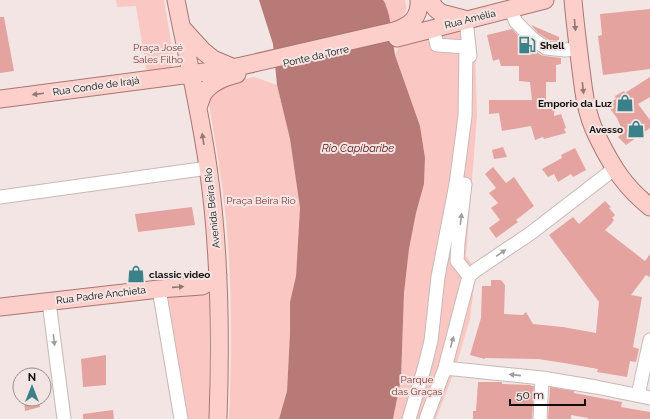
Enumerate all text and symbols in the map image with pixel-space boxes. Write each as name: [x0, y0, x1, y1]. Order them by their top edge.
street label: Rua Amélia: [443, 7, 497, 31]
one-way arrow: [572, 19, 578, 31]
fuel station icon: Shell: [517, 35, 537, 55]
place label: Shell: [540, 40, 565, 51]
park label: Praça José Sales Filho: [133, 42, 183, 65]
street label: Ponte da Torre: [282, 43, 350, 69]
street label: Rua Conde de Irajá: [52, 74, 140, 98]
one-way arrow: [580, 82, 587, 94]
one-way arrow: [32, 91, 44, 97]
shop icon: Emporio da Luz: [615, 93, 635, 113]
place label: Emporio da Luz: [538, 98, 612, 109]
shop icon: Avesso: [626, 119, 646, 139]
place label: Avesso: [589, 124, 623, 135]
one-way arrow: [200, 133, 206, 145]
water label: Rio Capibaribe: [322, 142, 394, 155]
street label: Avenida Beira Rio: [202, 167, 222, 249]
park label: Praça Beira Rio: [226, 195, 296, 206]
one-way arrow: [458, 213, 464, 225]
one-way arrow: [496, 249, 506, 257]
shop icon: classic video: [126, 264, 146, 284]
place label: classic video: [149, 269, 210, 280]
street label: Rua Padre Anchieta: [55, 284, 147, 306]
one-way arrow: [172, 284, 184, 291]
one-way arrow: [51, 334, 57, 346]
one-way arrow: [449, 336, 455, 348]
north arrow: [12, 367, 52, 407]
text: N: [28, 371, 36, 384]
one-way arrow: [509, 371, 521, 378]
park label: Parque das Graças: [392, 374, 443, 397]
scale bar: [510, 381, 585, 407]
text: 50 m: [516, 388, 544, 402]

